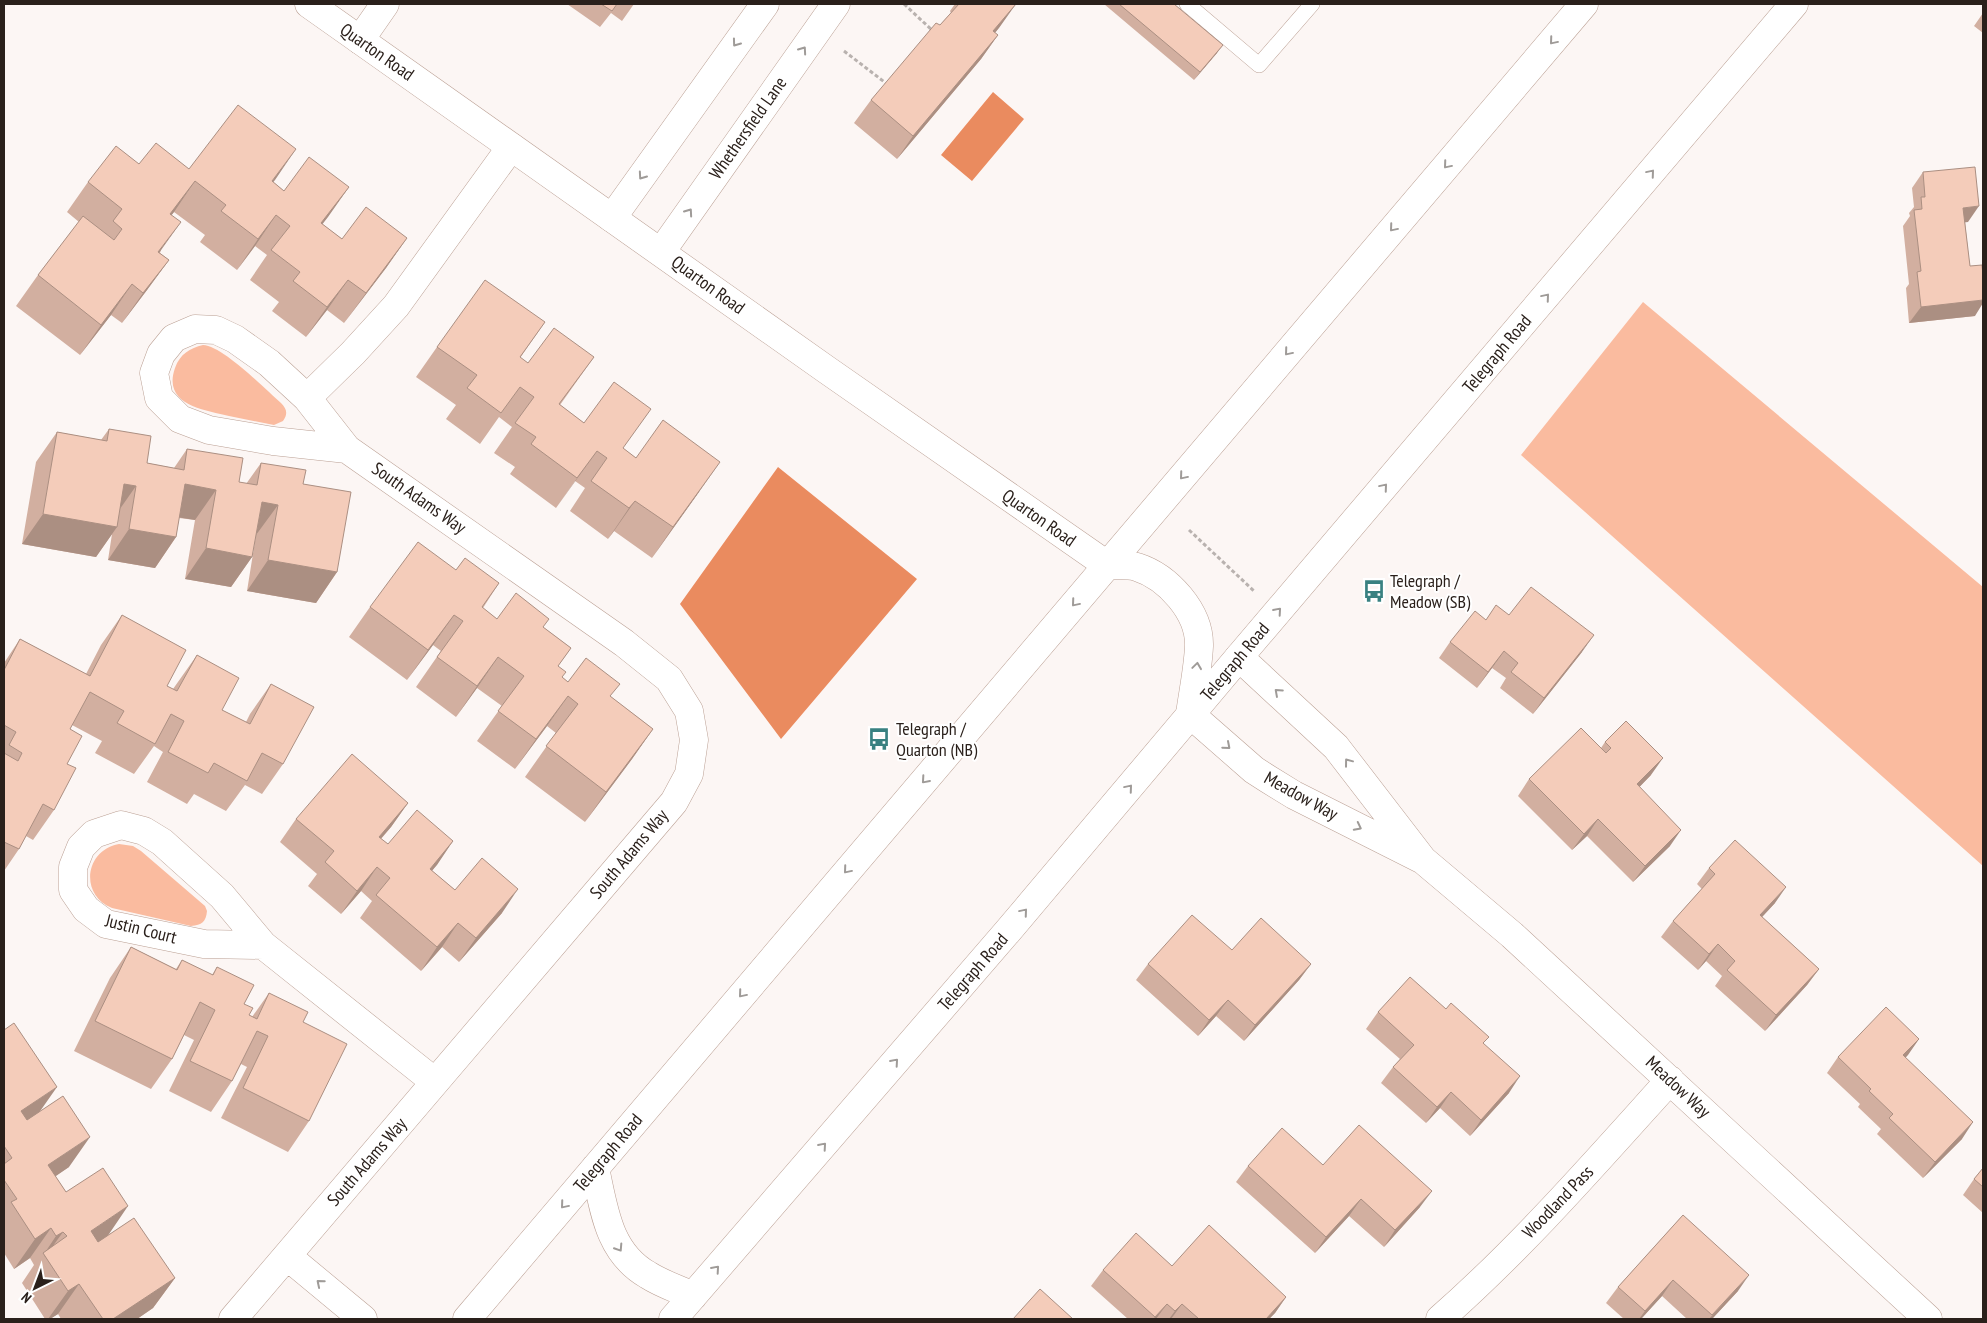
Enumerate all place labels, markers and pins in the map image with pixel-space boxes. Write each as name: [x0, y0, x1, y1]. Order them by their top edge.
place label: Telegraph / Meadow (SB): [1390, 569, 1471, 613]
bus stop icon: Telegraph / Meadow (SB): [1361, 578, 1387, 604]
place label: Telegraph / Quarton (NB): [896, 717, 978, 761]
bus stop icon: Telegraph / Quarton (NB): [866, 726, 892, 752]

